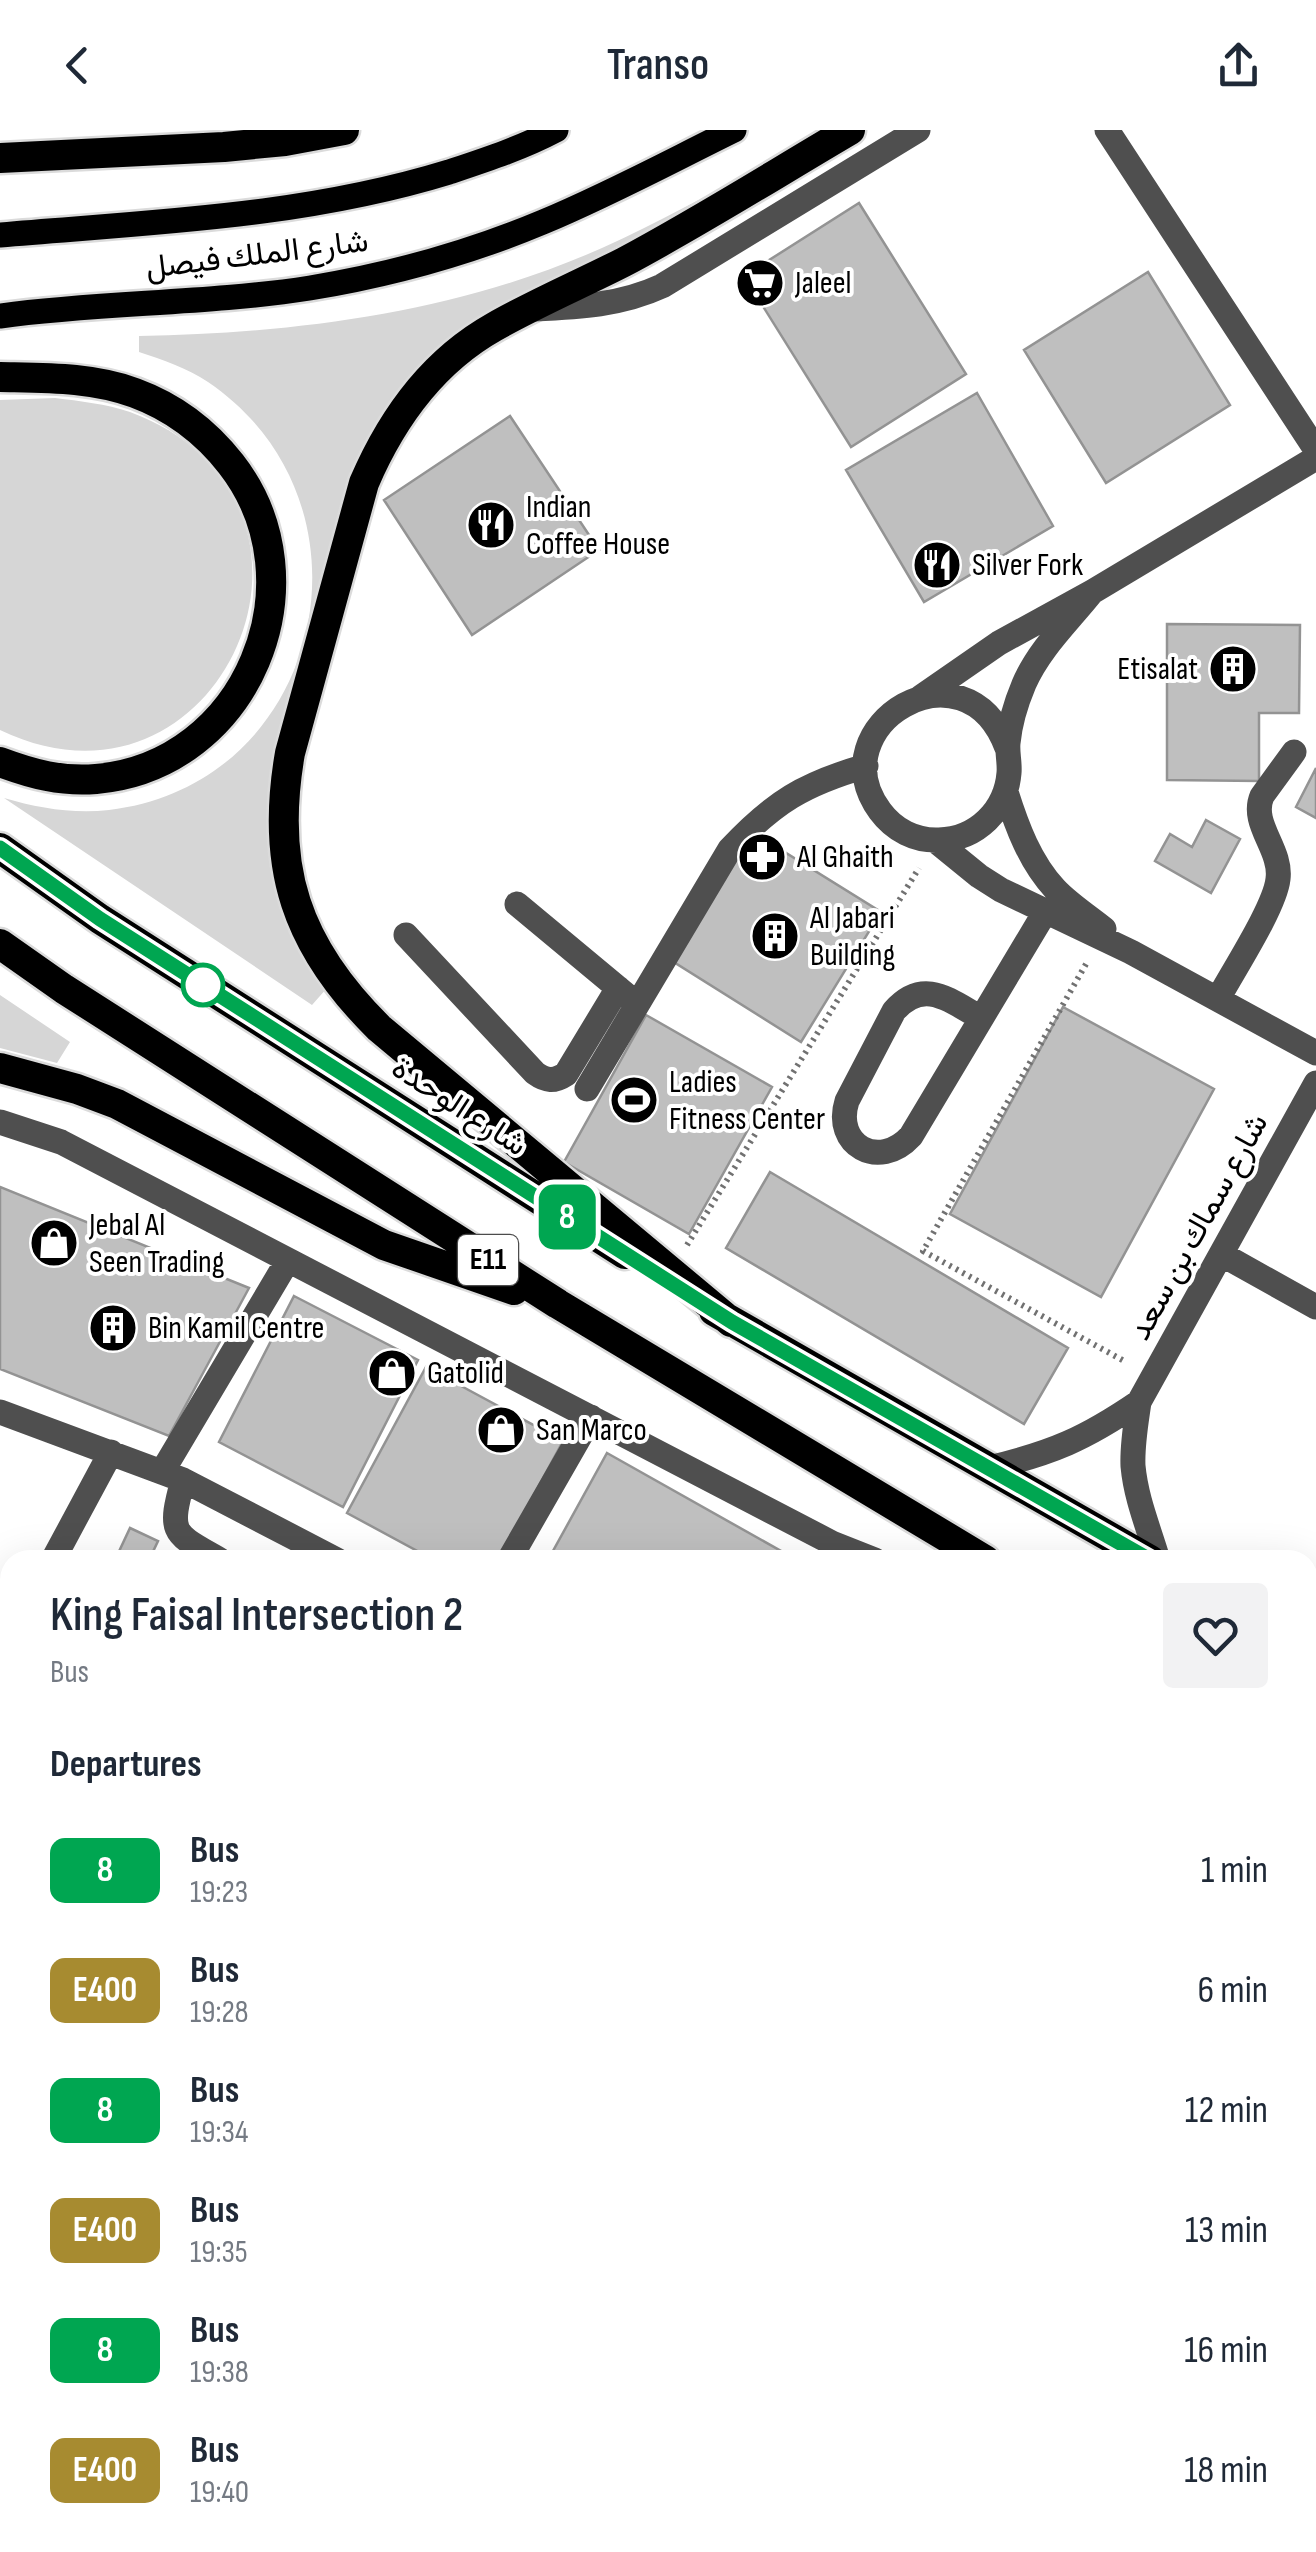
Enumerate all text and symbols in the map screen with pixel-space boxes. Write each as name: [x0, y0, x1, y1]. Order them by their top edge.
icon: back: [50, 38, 105, 93]
text: Transo: [607, 38, 709, 93]
icon: share: [1211, 38, 1266, 93]
street label: شارع الملك فيصل: [143, 222, 371, 289]
supermarket icon: Jaleel: [734, 257, 786, 309]
place label: Jaleel: [794, 264, 852, 303]
place label: Indian Coffee House: [526, 488, 670, 564]
restaurant icon: Indian Coffee House: [465, 499, 517, 551]
restaurant icon: Silver Fork: [911, 539, 963, 591]
place label: Silver Fork: [972, 546, 1083, 585]
building icon: Etisalat: [1207, 643, 1259, 695]
place label: Etisalat: [1117, 650, 1198, 689]
pharmacy icon: Al Ghaith: [736, 831, 788, 883]
place label: Al Ghaith: [796, 838, 894, 877]
place label: Al Jabari Building: [809, 899, 895, 975]
building icon: Al Jabari Building: [749, 910, 801, 962]
unlabelled marker: [182, 964, 224, 1006]
street label: شارع الوحدة: [383, 1049, 534, 1166]
place label: Ladies Fitness Center: [669, 1063, 825, 1139]
sports icon: Ladies Fitness Center: [608, 1074, 660, 1126]
street label: شارع سماك بن سعد: [1121, 1107, 1278, 1348]
line badge: 8: [534, 1184, 600, 1250]
text: 8: [559, 1196, 575, 1239]
place label: Jebal Al Seen Trading: [88, 1206, 225, 1282]
shop icon: Jebal Al Seen Trading: [28, 1217, 80, 1269]
road number: E11: [458, 1235, 518, 1285]
building icon: Bin Kamil Centre: [87, 1302, 139, 1354]
place label: Bin Kamil Centre: [148, 1309, 324, 1348]
shop icon: Gatolid: [366, 1347, 418, 1399]
place label: Gatolid: [427, 1354, 504, 1393]
shop icon: San Marco: [475, 1404, 527, 1456]
place label: San Marco: [536, 1411, 647, 1450]
button: heart: [1163, 1583, 1268, 1688]
text: King Faisal Intersection 2: [50, 1587, 463, 1644]
text: Bus: [50, 1653, 89, 1692]
text: Departures: [50, 1742, 202, 1787]
text: Bus: [190, 1828, 239, 1873]
text: 1 min: [1201, 1848, 1268, 1893]
text: 8: [97, 1849, 113, 1892]
text: 19:23: [190, 1873, 248, 1912]
text: Bus: [190, 1948, 239, 1993]
text: 6 min: [1198, 1968, 1268, 2013]
text: E400: [73, 1969, 137, 2012]
text: 19:28: [190, 1993, 249, 2032]
text: Bus: [190, 2068, 239, 2113]
text: 12 min: [1185, 2088, 1268, 2133]
text: 8: [97, 2089, 113, 2132]
text: 19:34: [190, 2113, 248, 2152]
text: Bus: [190, 2188, 239, 2233]
text: 13 min: [1185, 2208, 1268, 2253]
text: E400: [73, 2209, 137, 2252]
text: 19:35: [190, 2233, 248, 2272]
text: Bus: [190, 2308, 239, 2353]
text: 16 min: [1184, 2328, 1268, 2373]
text: 8: [97, 2329, 113, 2372]
text: 19:38: [190, 2353, 249, 2392]
text: Bus: [190, 2428, 239, 2473]
text: 18 min: [1184, 2448, 1268, 2493]
text: E400: [73, 2449, 137, 2492]
text: 19:40: [190, 2473, 249, 2512]

